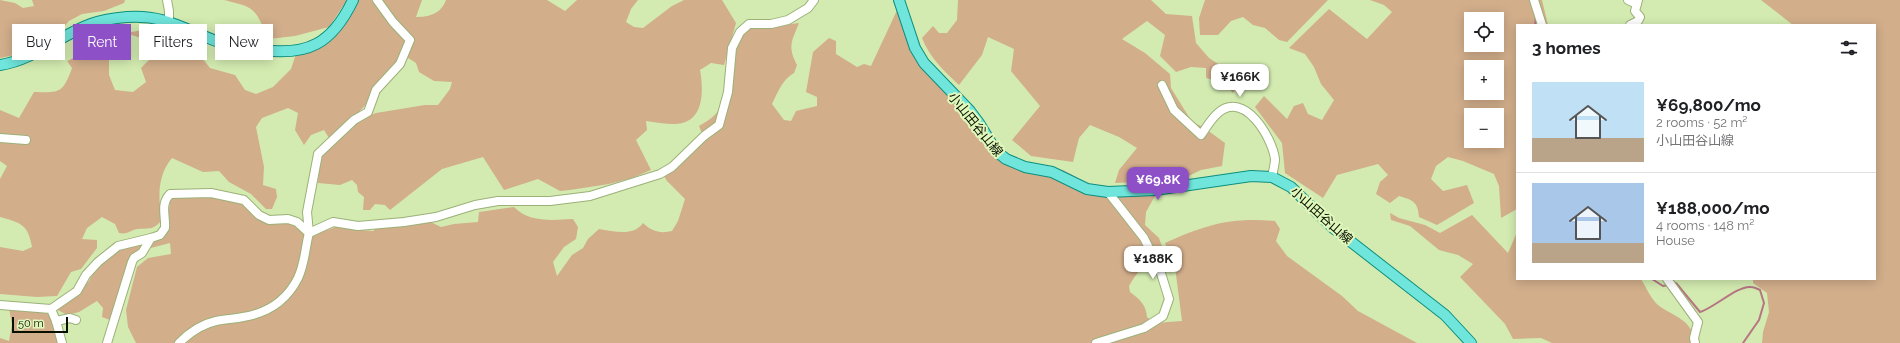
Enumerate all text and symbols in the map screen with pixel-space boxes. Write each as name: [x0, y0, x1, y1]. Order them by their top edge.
map controls: [1464, 12, 1504, 148]
button: locate: [1464, 12, 1504, 52]
chip: Buy: [12, 24, 65, 60]
chip: Rent: [73, 24, 131, 60]
chip: Filters: [139, 24, 207, 60]
chip: New: [215, 24, 273, 60]
icon: filters: [1838, 37, 1860, 59]
text: 3 homes: [1532, 38, 1601, 58]
button: +: [1464, 60, 1504, 100]
pin: ¥166K: [1212, 64, 1268, 98]
text: ¥166K: [1220, 69, 1260, 84]
street label: 小山田谷山線: [945, 89, 1006, 159]
text: ¥69,800/mo: [1656, 95, 1761, 115]
icon: home: [1564, 98, 1612, 146]
button: −: [1464, 108, 1504, 148]
text: 2 rooms · 52 m²: [1656, 115, 1747, 130]
text: 小山田谷山線: [1656, 133, 1734, 148]
pin: ¥69.8K: [1125, 167, 1191, 201]
text: ¥69.8K: [1136, 172, 1180, 187]
street label: 小山田谷山線: [1288, 184, 1356, 247]
text: ¥188,000/mo: [1656, 198, 1770, 218]
icon: home: [1564, 199, 1612, 247]
text: 4 rooms · 148 m²: [1656, 218, 1754, 233]
text: House: [1656, 233, 1695, 248]
pin: ¥188K: [1125, 246, 1181, 280]
text: ¥188K: [1133, 251, 1173, 266]
scale bar: [12, 315, 68, 334]
text: 50 m: [18, 317, 44, 330]

